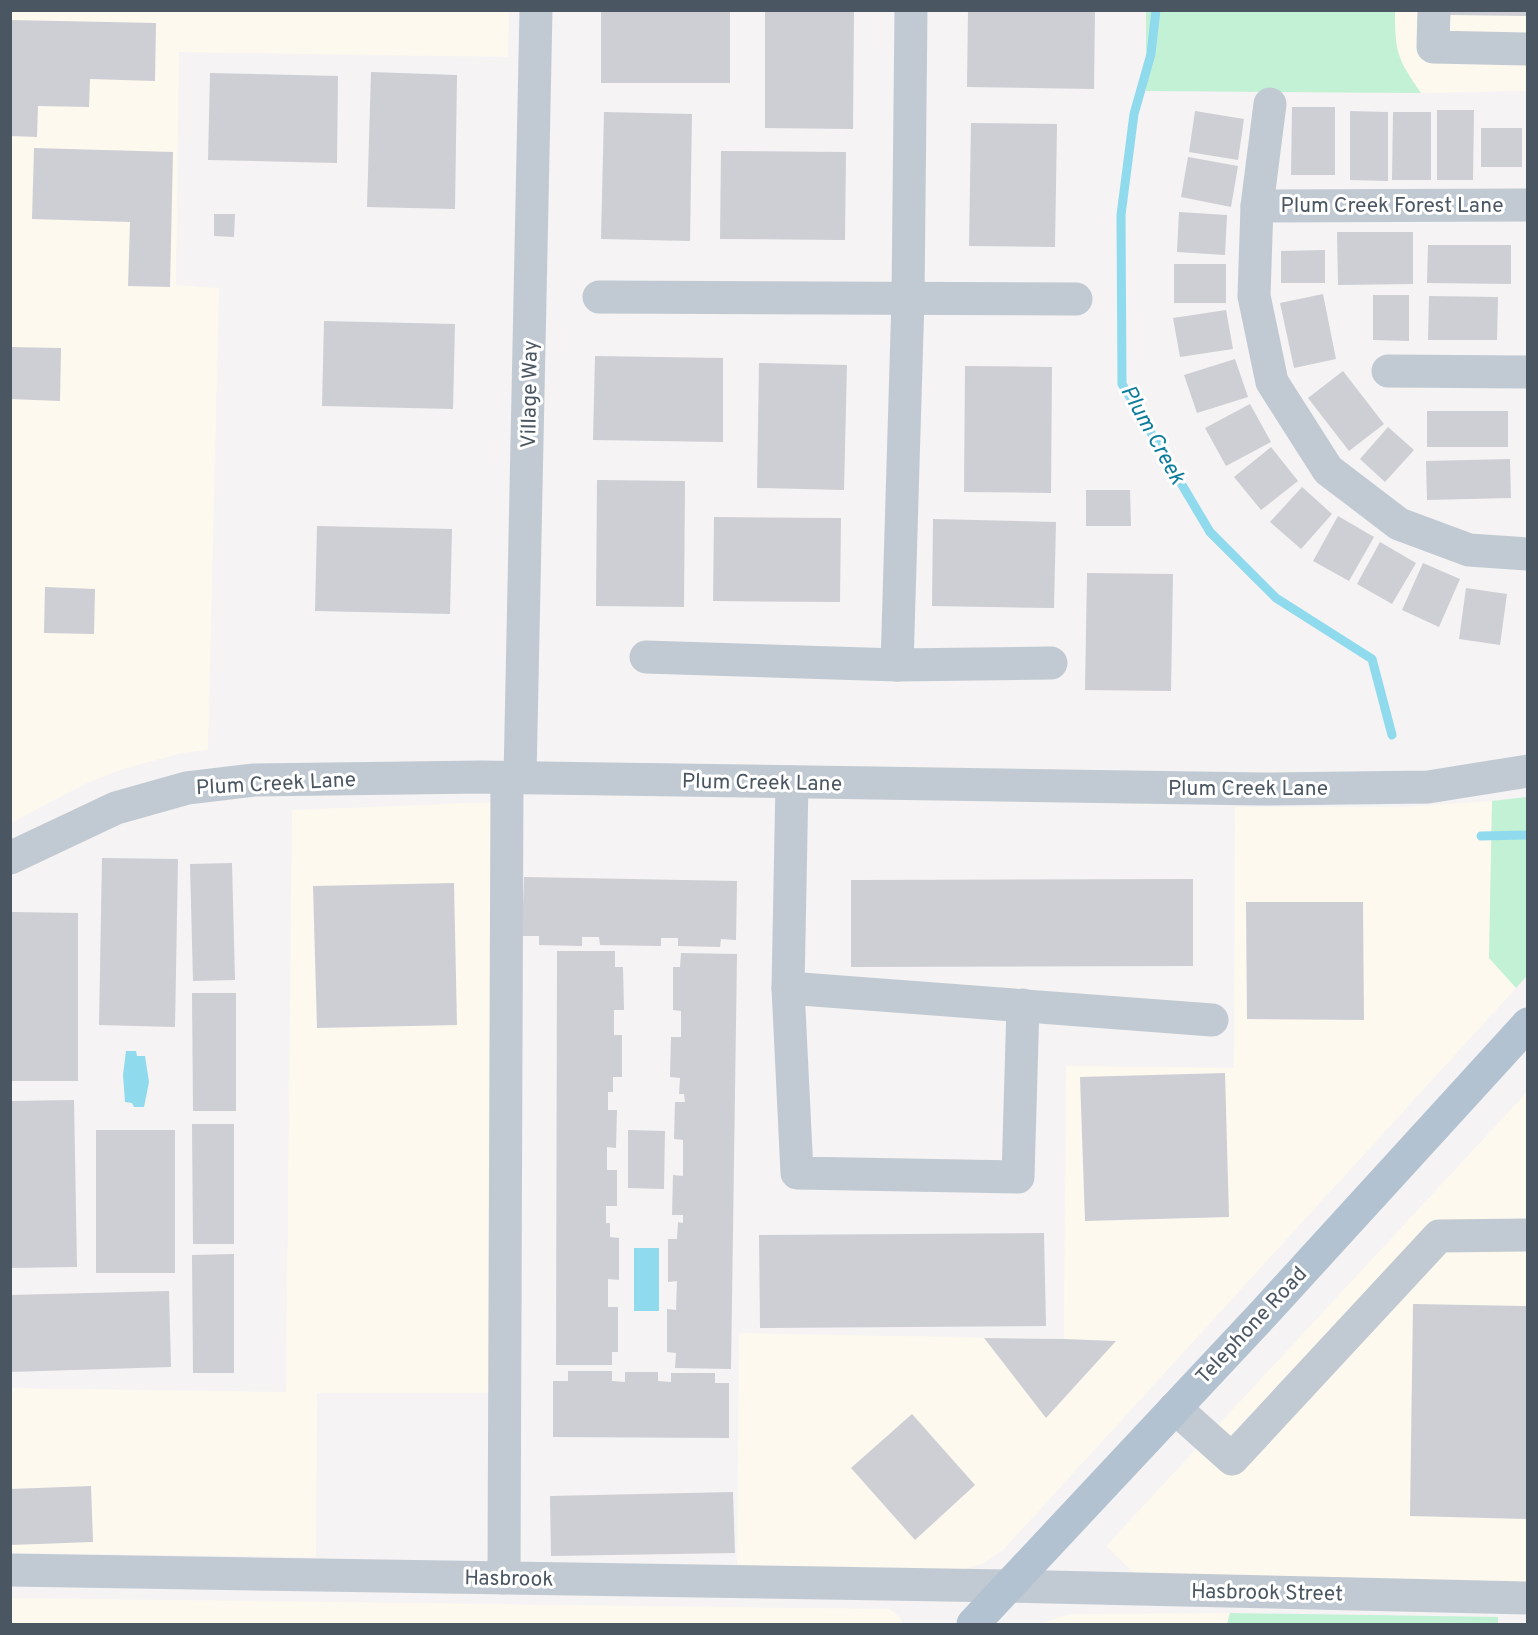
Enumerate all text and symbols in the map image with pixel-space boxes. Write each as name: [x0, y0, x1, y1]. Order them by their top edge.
street label: Plum Creek Forest Lane: [1280, 193, 1504, 220]
street label: Village Way: [516, 340, 545, 448]
water label: Plum Creek: [1114, 381, 1191, 490]
street label: Plum Creek Lane: [195, 767, 357, 802]
street label: Plum Creek Lane: [682, 769, 842, 798]
street label: Plum Creek Lane: [1168, 776, 1328, 803]
street label: Telephone Road: [1191, 1262, 1314, 1391]
street label: Hasbrook: [464, 1565, 554, 1594]
street label: Hasbrook Street: [1191, 1579, 1343, 1608]

